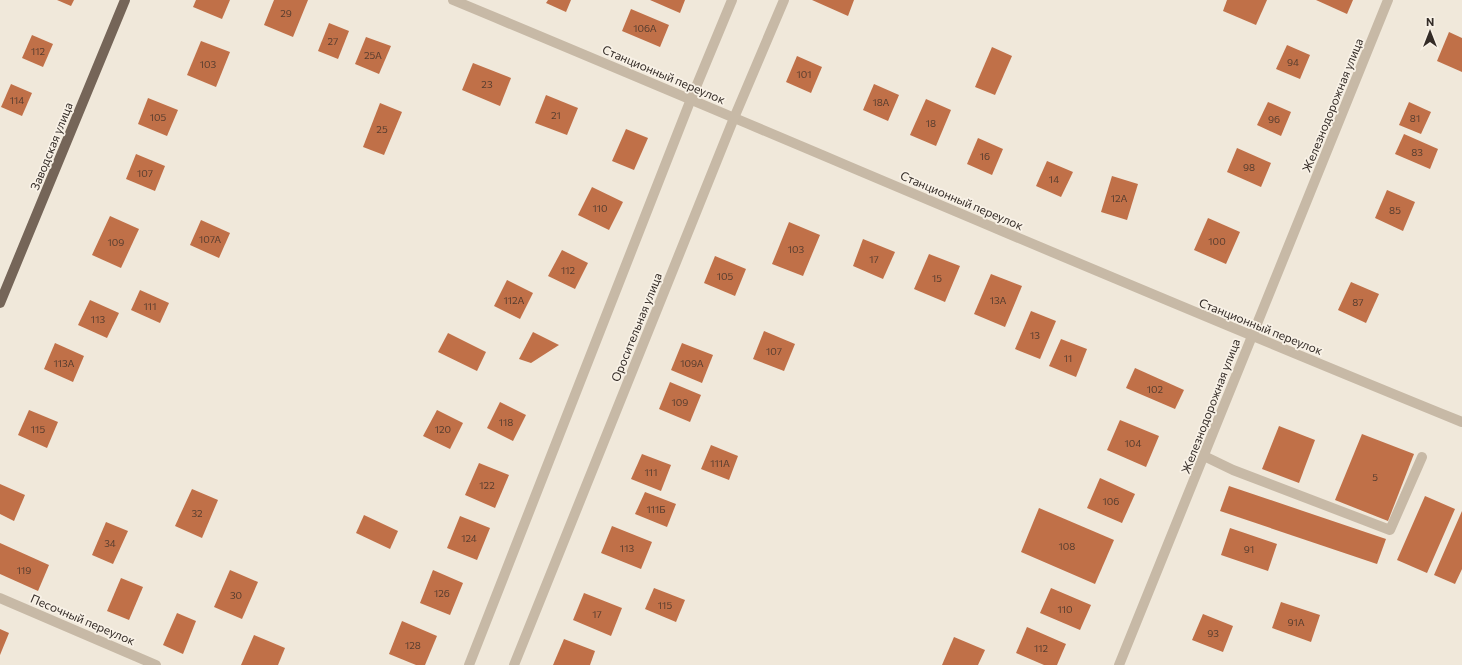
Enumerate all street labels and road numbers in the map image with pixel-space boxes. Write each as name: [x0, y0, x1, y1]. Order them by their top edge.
street label: Железнодорожная улица: [1299, 36, 1365, 174]
street label: Станционный переулок: [601, 42, 728, 106]
street label: Заводская улица: [27, 100, 75, 192]
street label: Станционный переулок: [899, 168, 1026, 232]
street label: Оросительная улица: [608, 270, 664, 384]
street label: Станционный переулок: [1197, 295, 1325, 357]
street label: Железнодорожная улица: [1178, 337, 1242, 475]
street label: Песочный переулок: [29, 591, 138, 648]

